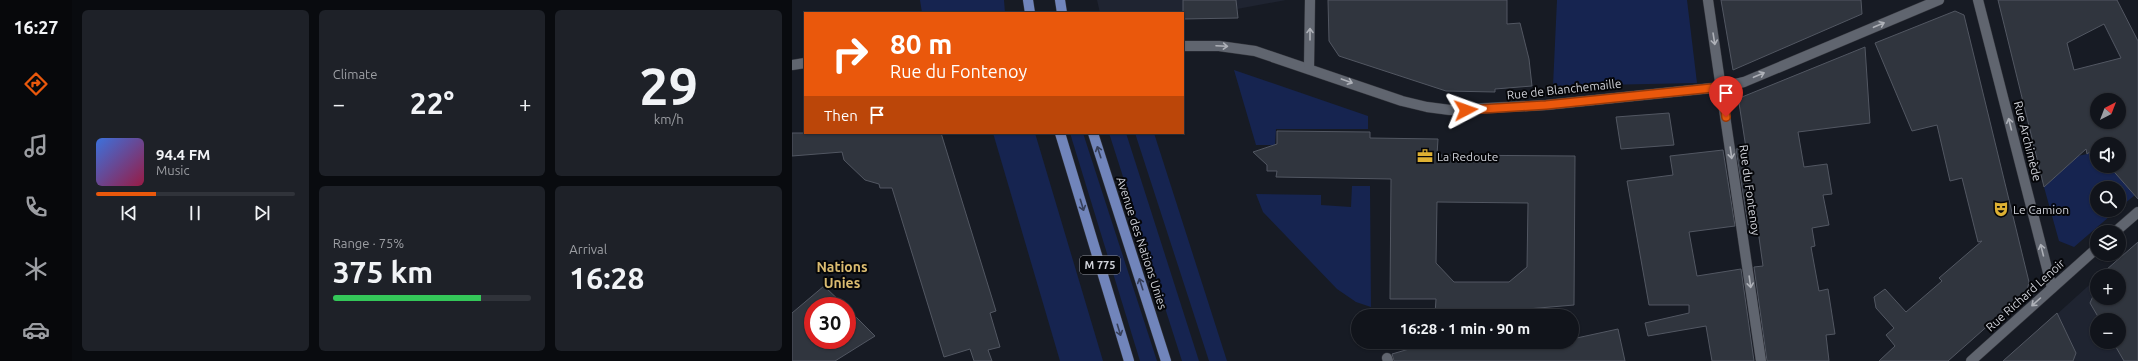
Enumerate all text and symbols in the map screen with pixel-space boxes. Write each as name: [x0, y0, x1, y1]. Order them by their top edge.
text: 16:27: [13, 17, 59, 37]
one-way arrow: [1872, 21, 1884, 28]
icon: right: [824, 28, 876, 80]
text: 80 m: [890, 28, 952, 59]
one-way arrow: [1306, 28, 1314, 41]
one-way arrow: [1710, 32, 1718, 45]
one-way arrow: [1215, 43, 1228, 50]
text: 29: [639, 57, 698, 115]
text: Rue du Fontenoy: [890, 61, 1027, 81]
text: Climate: [333, 67, 377, 81]
icon: directions: [22, 70, 50, 98]
one-way arrow: [1753, 71, 1765, 79]
pin: [1709, 76, 1743, 117]
street label: Rue de Blanchemaille: [1506, 77, 1622, 101]
one-way arrow: [1340, 78, 1353, 85]
icon: arrive: [1715, 82, 1737, 104]
text: 22°: [410, 86, 454, 120]
position arrow: [1445, 89, 1487, 131]
text: −: [333, 91, 345, 116]
text: +: [519, 91, 531, 116]
north arrow: [2090, 93, 2126, 129]
map controls: [2090, 93, 2126, 349]
street label: Rue Archimède: [2012, 100, 2044, 182]
icon: arrive: [866, 104, 888, 126]
text: Then: [824, 107, 858, 124]
text: km/h: [654, 112, 684, 126]
one-way arrow: [2006, 118, 2013, 131]
icon: music: [22, 132, 50, 160]
button: sound: [2090, 137, 2126, 173]
street label: Rue du Fontenoy: [1737, 144, 1763, 236]
text: 94.4 FM: [156, 146, 210, 163]
one-way arrow: [1094, 146, 1102, 158]
one-way arrow: [1727, 146, 1735, 159]
office icon: La Redoute: [1416, 147, 1434, 165]
place label: La Redoute: [1437, 150, 1498, 163]
text: Music: [156, 163, 190, 177]
street label: Avenue des Nations Unies: [1114, 175, 1170, 311]
button: search: [2090, 181, 2126, 217]
icon: phone: [22, 193, 50, 221]
one-way arrow: [1079, 199, 1086, 212]
theatre icon: Le Camion: [1992, 200, 2010, 218]
icon: previous: [118, 202, 140, 224]
icon: pause: [184, 202, 206, 224]
icon: next: [251, 202, 273, 224]
place label: Le Camion: [2013, 203, 2069, 216]
button: layers: [2090, 225, 2126, 261]
text: Range · 75%: [333, 236, 404, 250]
text: Arrival: [569, 242, 607, 256]
one-way arrow: [2038, 244, 2046, 257]
icon: climate: [22, 255, 50, 283]
text: 375 km: [333, 255, 433, 289]
road number: M 775: [1080, 256, 1120, 274]
street label: Rue Richard Lenoir: [1983, 256, 2067, 334]
district label: Nations Unies: [816, 259, 868, 291]
text: 16:28: [569, 261, 644, 295]
button: +: [2090, 269, 2126, 305]
one-way arrow: [1746, 275, 1754, 288]
one-way arrow: [1137, 278, 1144, 291]
speed limit sign: 30: [804, 297, 856, 349]
one-way arrow: [2031, 297, 2042, 306]
button: −: [2090, 313, 2126, 349]
icon: car: [22, 316, 50, 344]
text: 16:28 · 1 min · 90 m: [1400, 320, 1530, 337]
one-way arrow: [1116, 323, 1123, 336]

